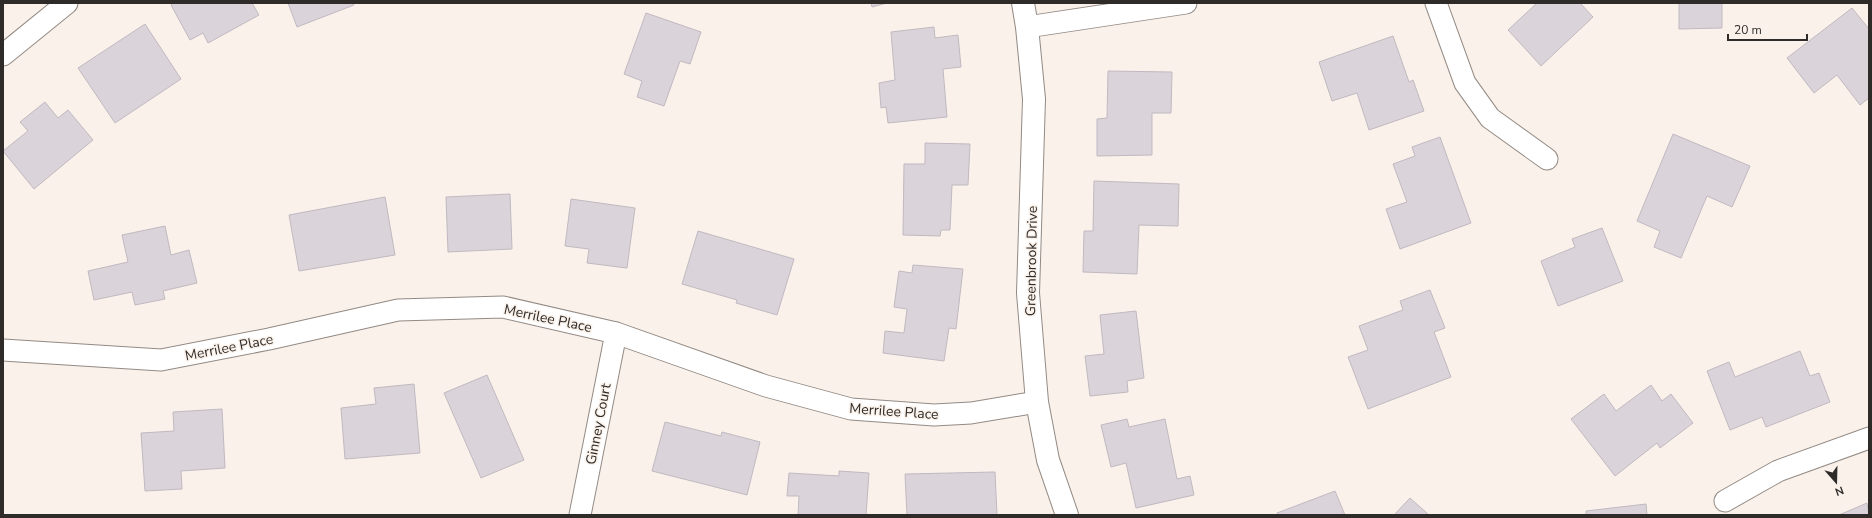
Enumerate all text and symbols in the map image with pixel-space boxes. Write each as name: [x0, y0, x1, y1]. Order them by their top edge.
scale bar: [1728, 16, 1807, 42]
text: 20 m: [1734, 22, 1762, 38]
street label: Greenbrook Drive: [1021, 206, 1042, 316]
street label: Merrilee Place: [502, 300, 594, 337]
street label: Merrilee Place: [183, 330, 275, 365]
street label: Ginney Court: [581, 382, 616, 466]
street label: Merrilee Place: [849, 399, 939, 424]
north arrow: [1816, 462, 1856, 502]
text: N: [1833, 482, 1846, 499]

